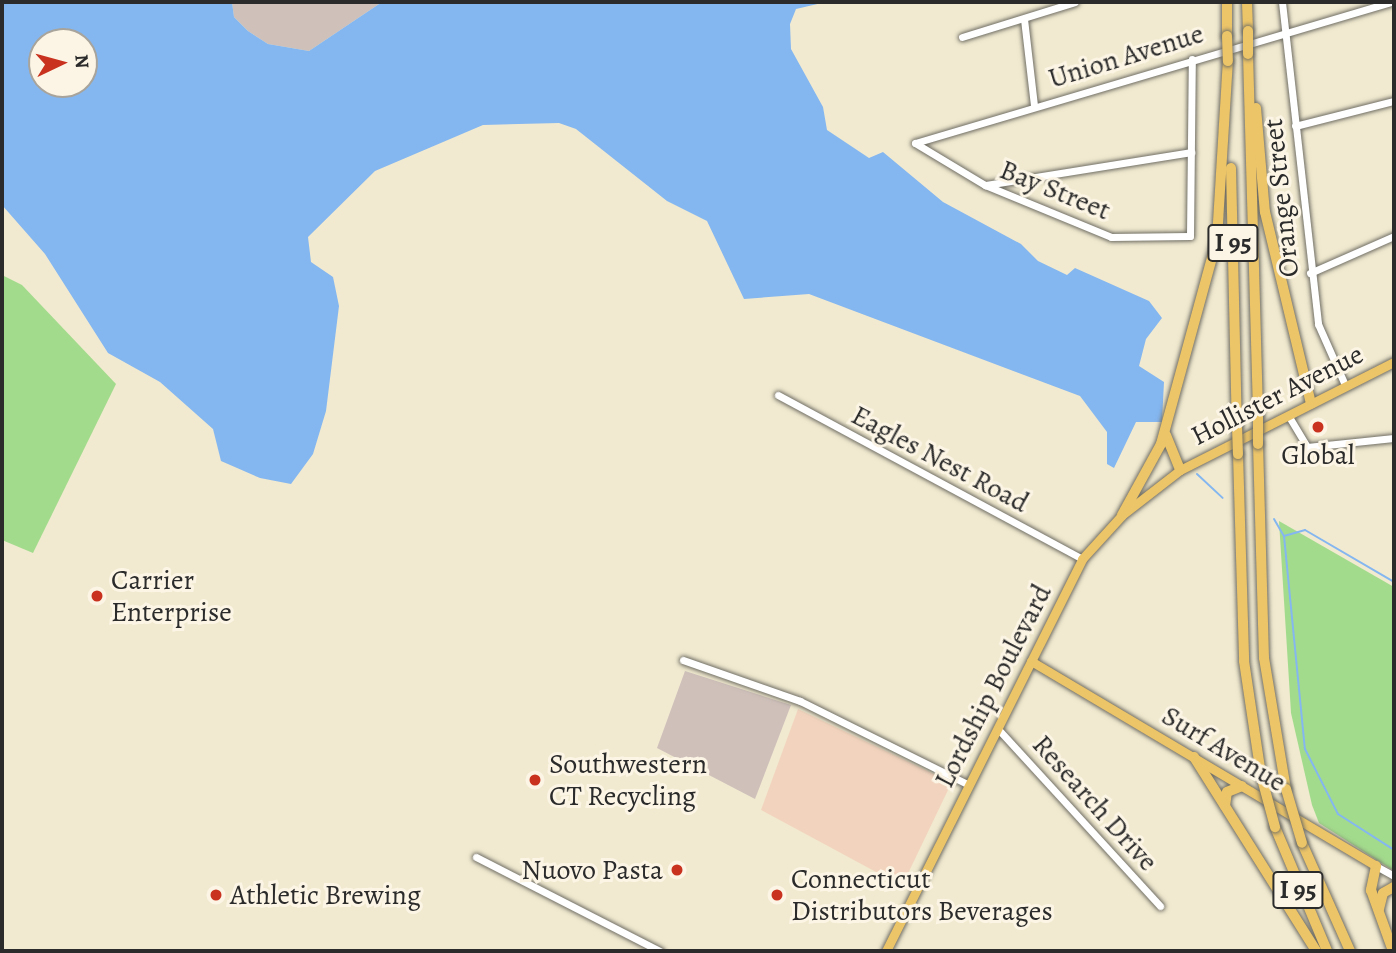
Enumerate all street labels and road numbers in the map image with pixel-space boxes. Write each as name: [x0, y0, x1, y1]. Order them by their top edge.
street label: Union Avenue: [1045, 17, 1207, 95]
street label: Orange Street: [1256, 117, 1306, 279]
street label: Bay Street: [995, 153, 1115, 227]
road number: I 95: [1207, 220, 1259, 266]
street label: Hollister Avenue: [1185, 337, 1369, 453]
street label: Eagles Nest Road: [846, 398, 1034, 520]
street label: Lordship Boulevard: [927, 579, 1059, 793]
street label: Surf Avenue: [1156, 699, 1292, 799]
street label: Research Drive: [1025, 728, 1165, 878]
road number: I 95: [1272, 868, 1324, 912]

